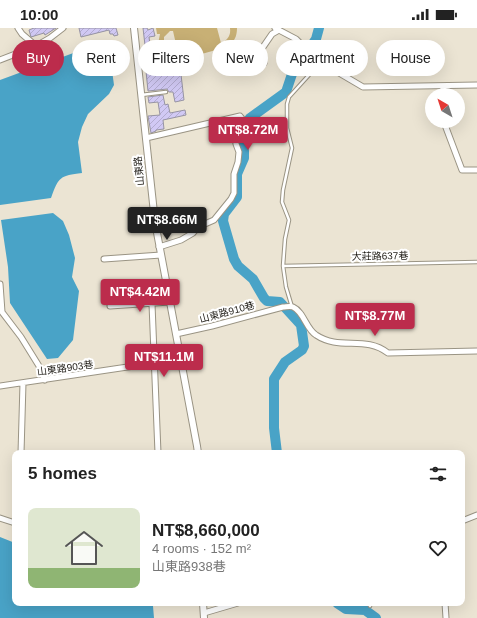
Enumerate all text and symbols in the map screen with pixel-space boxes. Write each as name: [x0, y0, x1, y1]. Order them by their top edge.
text: 10:00: [20, 6, 58, 23]
chip: Buy: [12, 40, 64, 76]
chip: Rent: [72, 40, 130, 76]
chip: Filters: [138, 40, 204, 76]
chip: New: [212, 40, 268, 76]
chip: Apartment: [276, 40, 368, 76]
chip: House: [376, 40, 445, 76]
north arrow: [425, 88, 465, 128]
map controls: [425, 88, 465, 128]
pin: NT$8.72M: [207, 117, 289, 151]
text: NT$8.72M: [218, 122, 278, 137]
street label: 山東路: [132, 156, 146, 186]
pin: NT$8.66M: [126, 207, 208, 241]
text: NT$8.66M: [137, 212, 197, 227]
street label: 大莊路637巷: [352, 250, 408, 262]
pin: NT$4.42M: [99, 279, 181, 313]
text: NT$4.42M: [110, 284, 170, 299]
street label: 山東路910巷: [198, 299, 256, 325]
pin: NT$8.77M: [334, 303, 416, 337]
text: NT$8.77M: [345, 308, 405, 323]
pin: NT$11.1M: [123, 344, 205, 378]
text: NT$11.1M: [134, 349, 194, 364]
street label: 山東路903巷: [36, 359, 94, 377]
icon: filters: [427, 463, 449, 485]
text: 5 homes: [28, 464, 97, 483]
text: NT$8,660,000: [152, 521, 260, 540]
icon: home: [60, 524, 108, 572]
icon: heart: [427, 537, 449, 559]
text: 4 rooms · 152 m²: [152, 541, 251, 556]
text: 山東路938巷: [152, 559, 226, 574]

